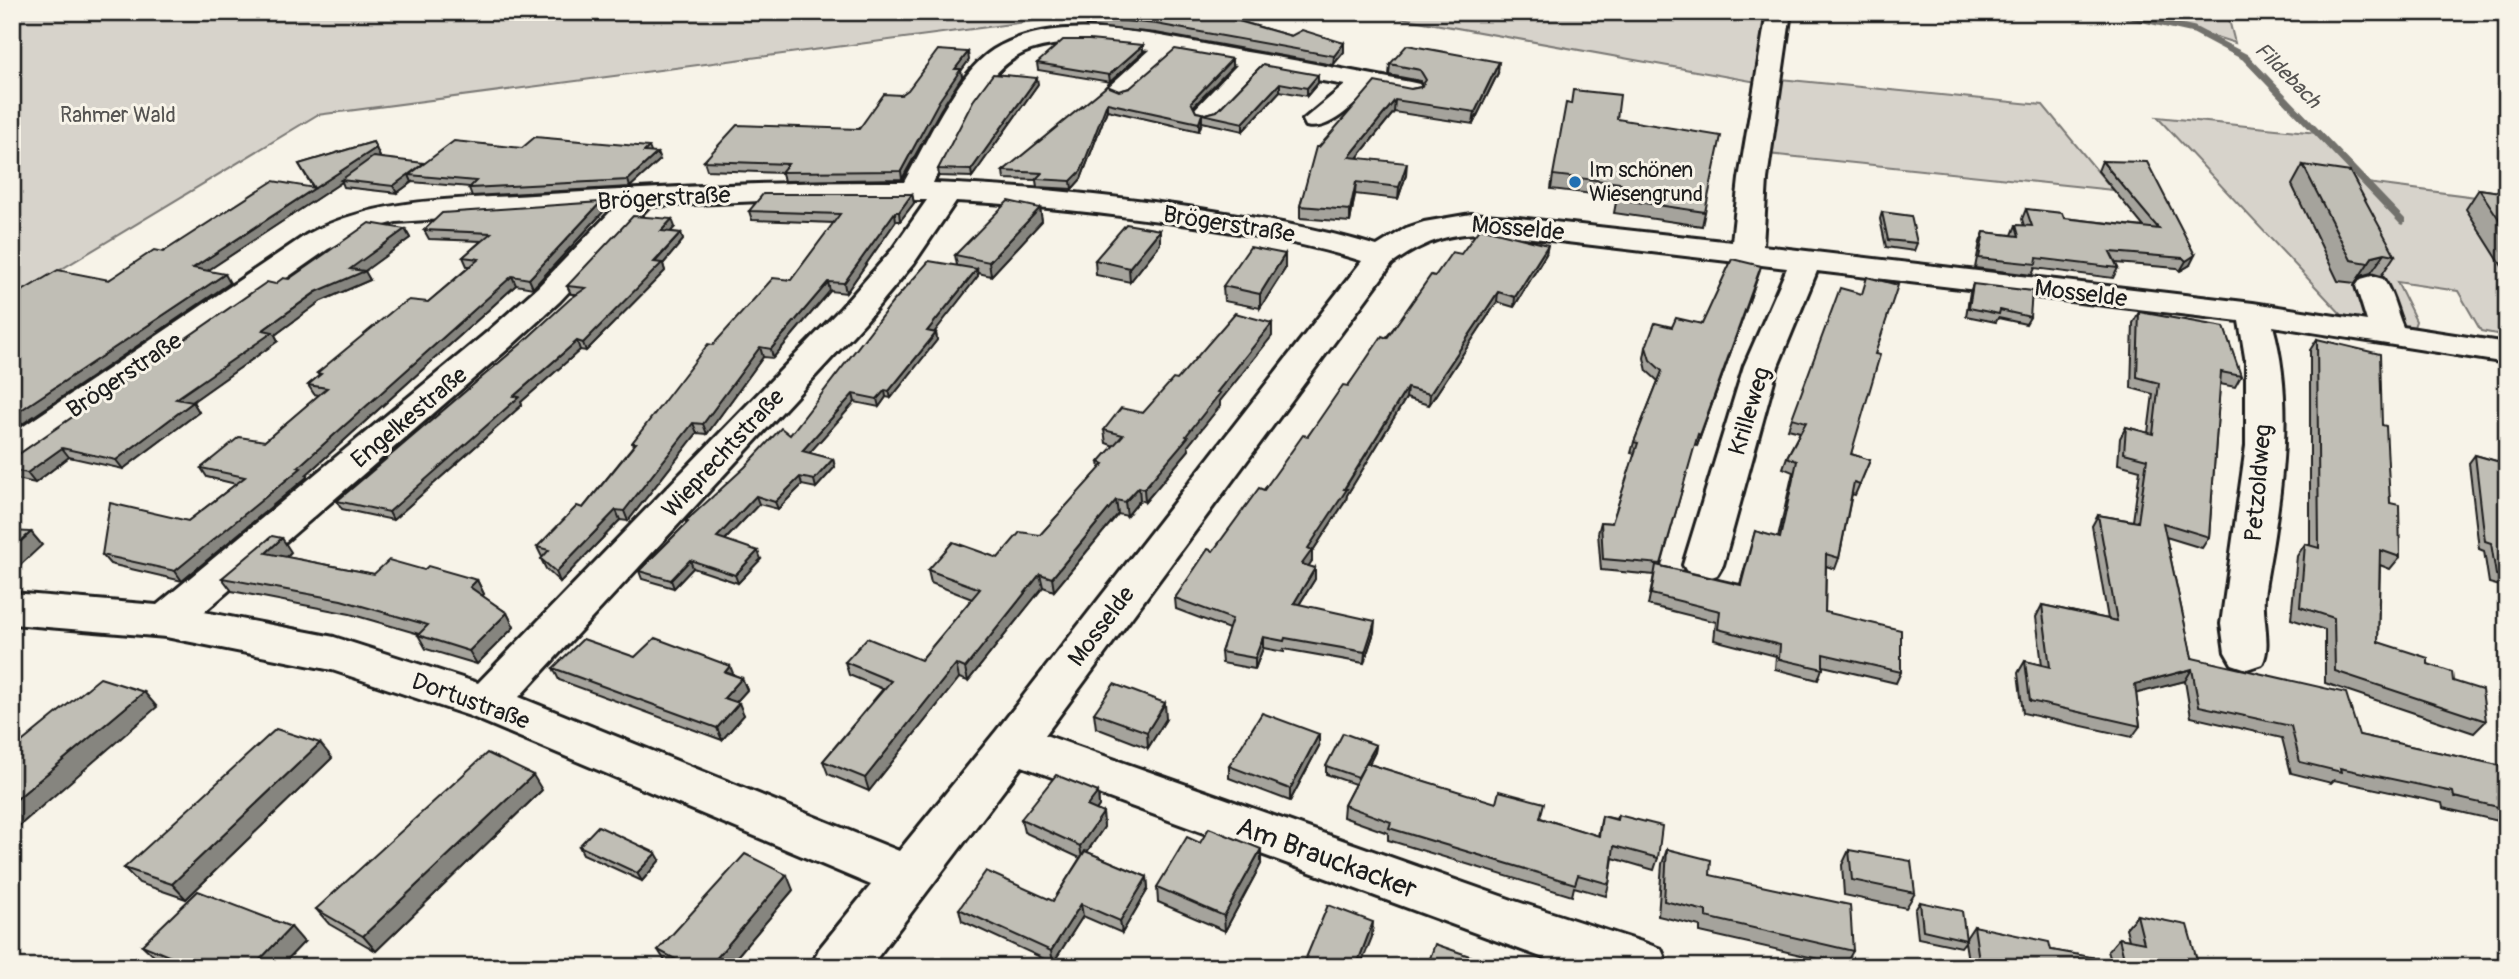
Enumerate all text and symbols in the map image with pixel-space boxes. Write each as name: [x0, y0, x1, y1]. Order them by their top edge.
water label: Fildebach: [2249, 37, 2327, 115]
park label: Rahmer Wald: [60, 102, 176, 129]
place label: Im schönen Wiesengrund: [1589, 157, 1703, 208]
marker: Im schönen Wiesengrund: [1567, 174, 1583, 190]
street label: Brögerstraße: [597, 181, 731, 216]
street label: Brögerstraße: [1161, 200, 1297, 249]
street label: Mosselde: [1470, 210, 1566, 247]
street label: Mosselde: [2033, 273, 2129, 314]
street label: Brögerstraße: [61, 326, 188, 425]
street label: Engelkestraße: [345, 360, 473, 474]
street label: Krilleweg: [1722, 364, 1777, 459]
street label: Wieprechtstraße: [656, 383, 791, 524]
street label: Petzoldweg: [2239, 423, 2278, 543]
street label: Mosselde: [1062, 580, 1141, 672]
street label: Dortustraße: [408, 667, 534, 736]
street label: Am Brauckacker: [1231, 810, 1422, 907]

